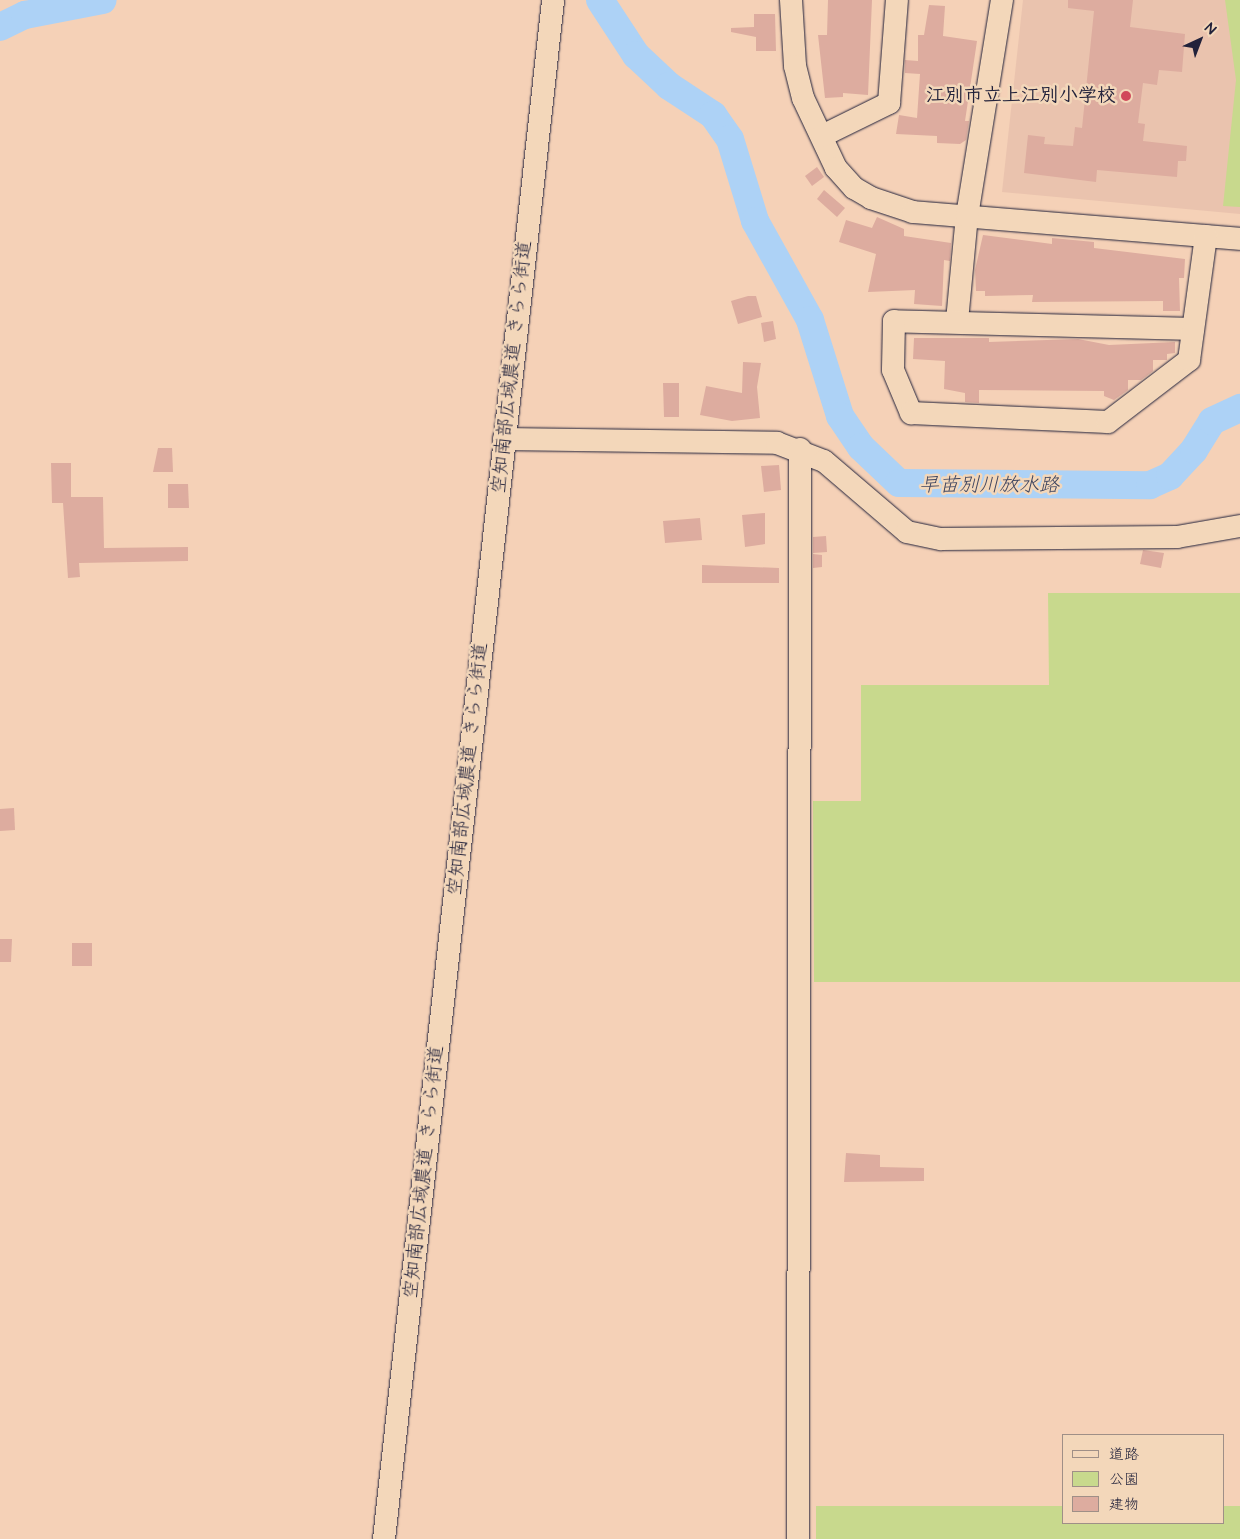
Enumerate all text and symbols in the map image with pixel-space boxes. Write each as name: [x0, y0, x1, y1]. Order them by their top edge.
north arrow: [1175, 15, 1225, 65]
text: N: [1200, 19, 1220, 39]
place label: 江別市立上江別小学校: [926, 85, 1116, 107]
marker: 江別市立上江別小学校: [1120, 90, 1132, 102]
street label: 空知南部広域農道 きらら街道: [487, 239, 537, 495]
water label: 早苗別川放水路: [919, 473, 1059, 497]
street label: 空知南部広域農道 きらら街道: [443, 641, 493, 897]
street label: 空知南部広域農道 きらら街道: [399, 1044, 449, 1300]
legend: [1062, 1434, 1225, 1524]
text: 道路: [1109, 1444, 1139, 1465]
text: 公園: [1109, 1469, 1139, 1490]
text: 建物: [1109, 1494, 1139, 1515]

